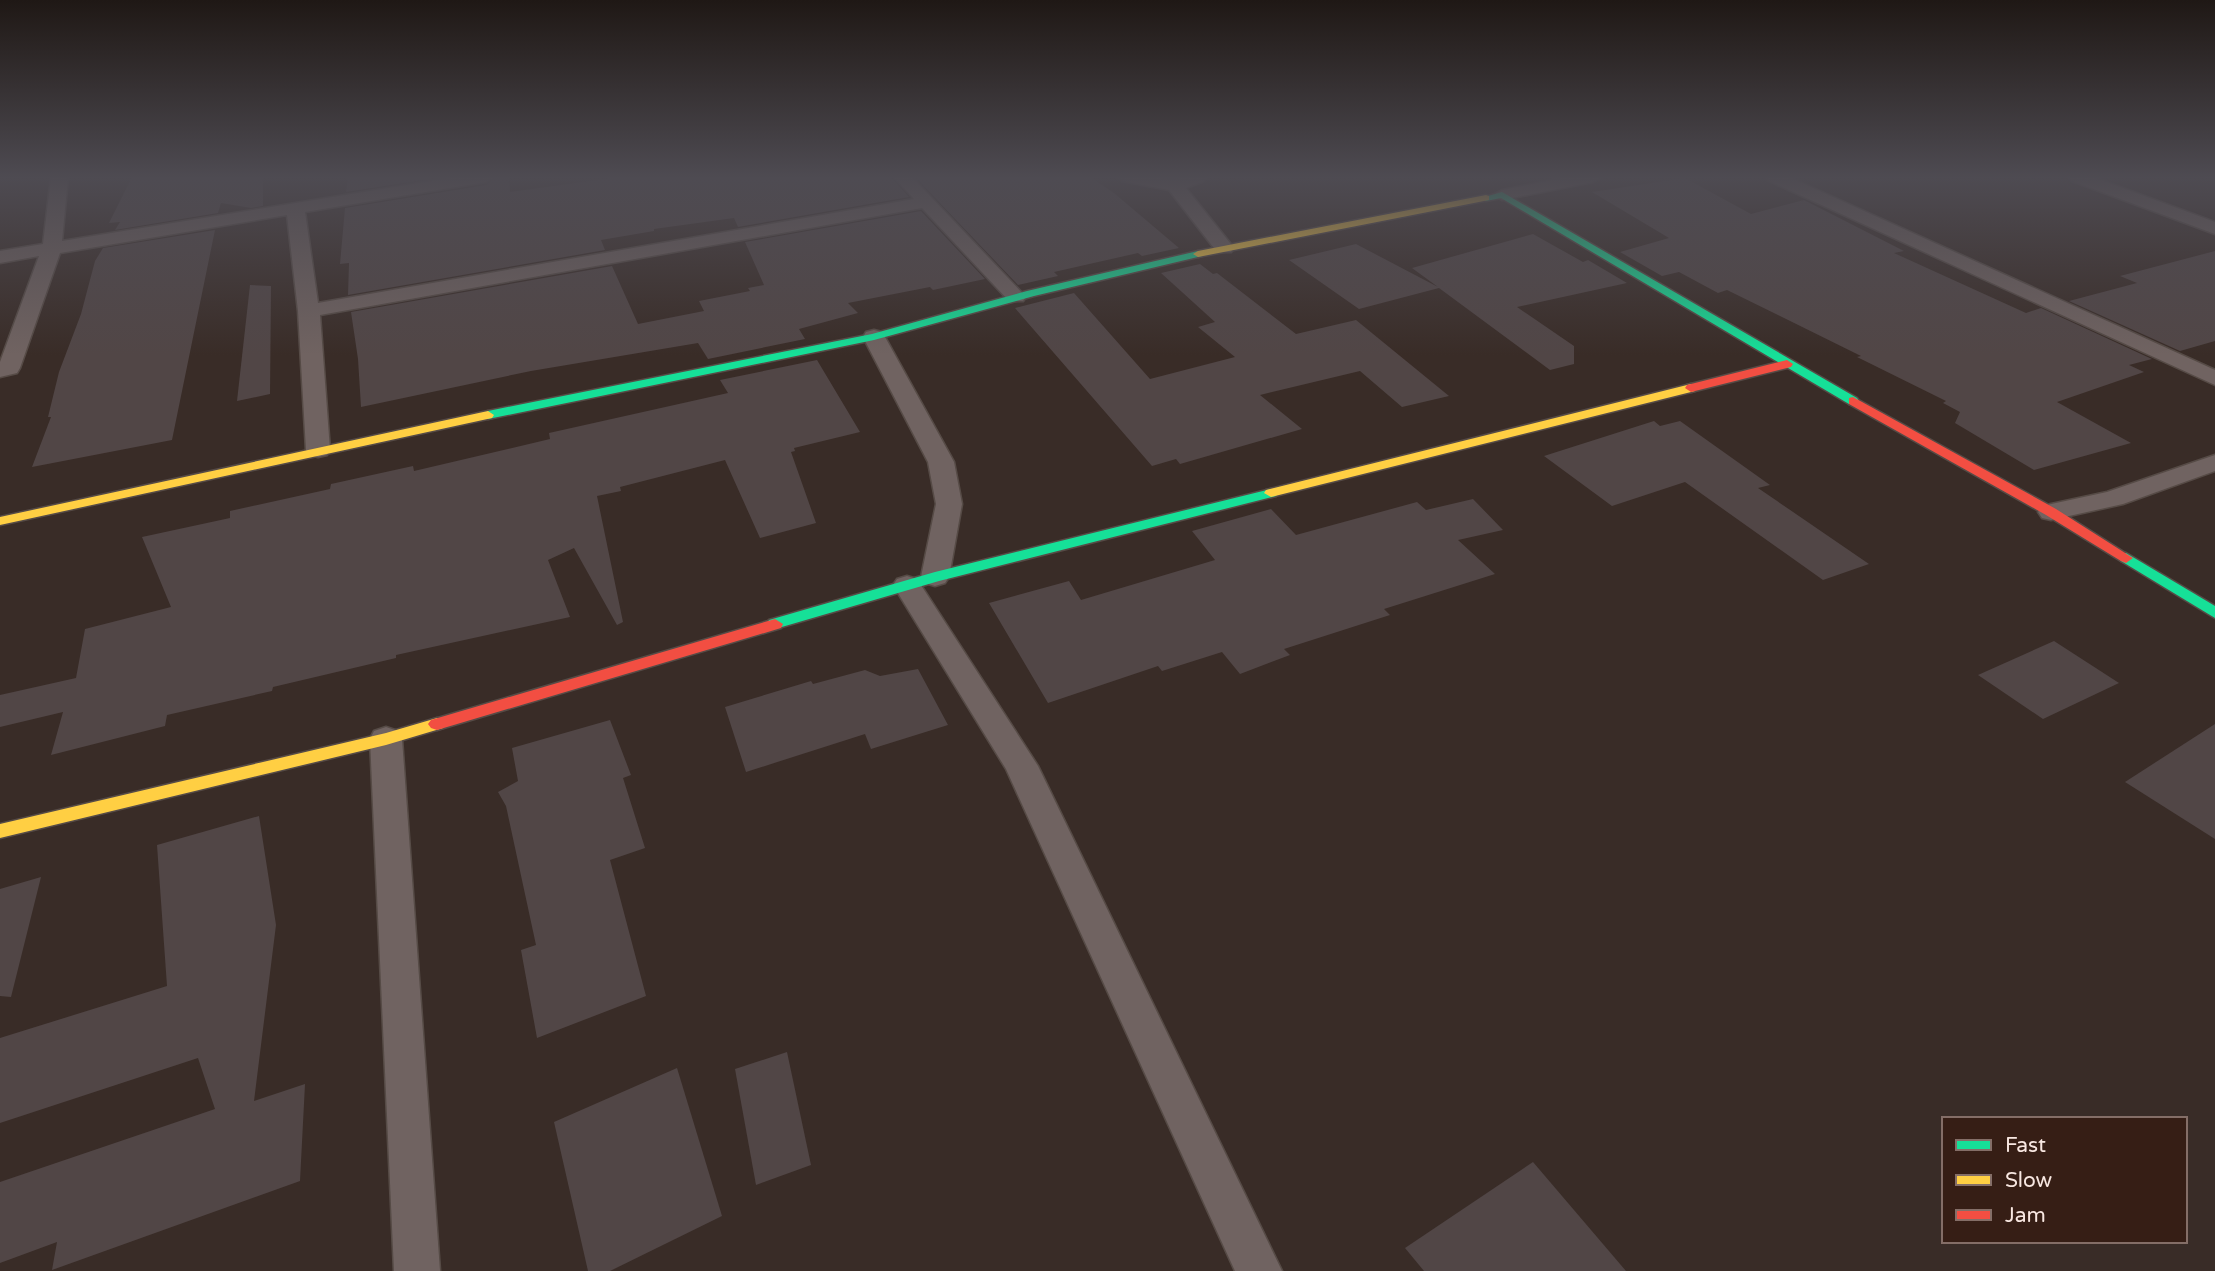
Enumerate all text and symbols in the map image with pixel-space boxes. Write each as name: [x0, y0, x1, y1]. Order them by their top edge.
legend: [1942, 1117, 2187, 1243]
text: Fast: [2005, 1133, 2046, 1158]
text: Slow: [2005, 1168, 2053, 1193]
text: Jam: [2005, 1203, 2046, 1228]

